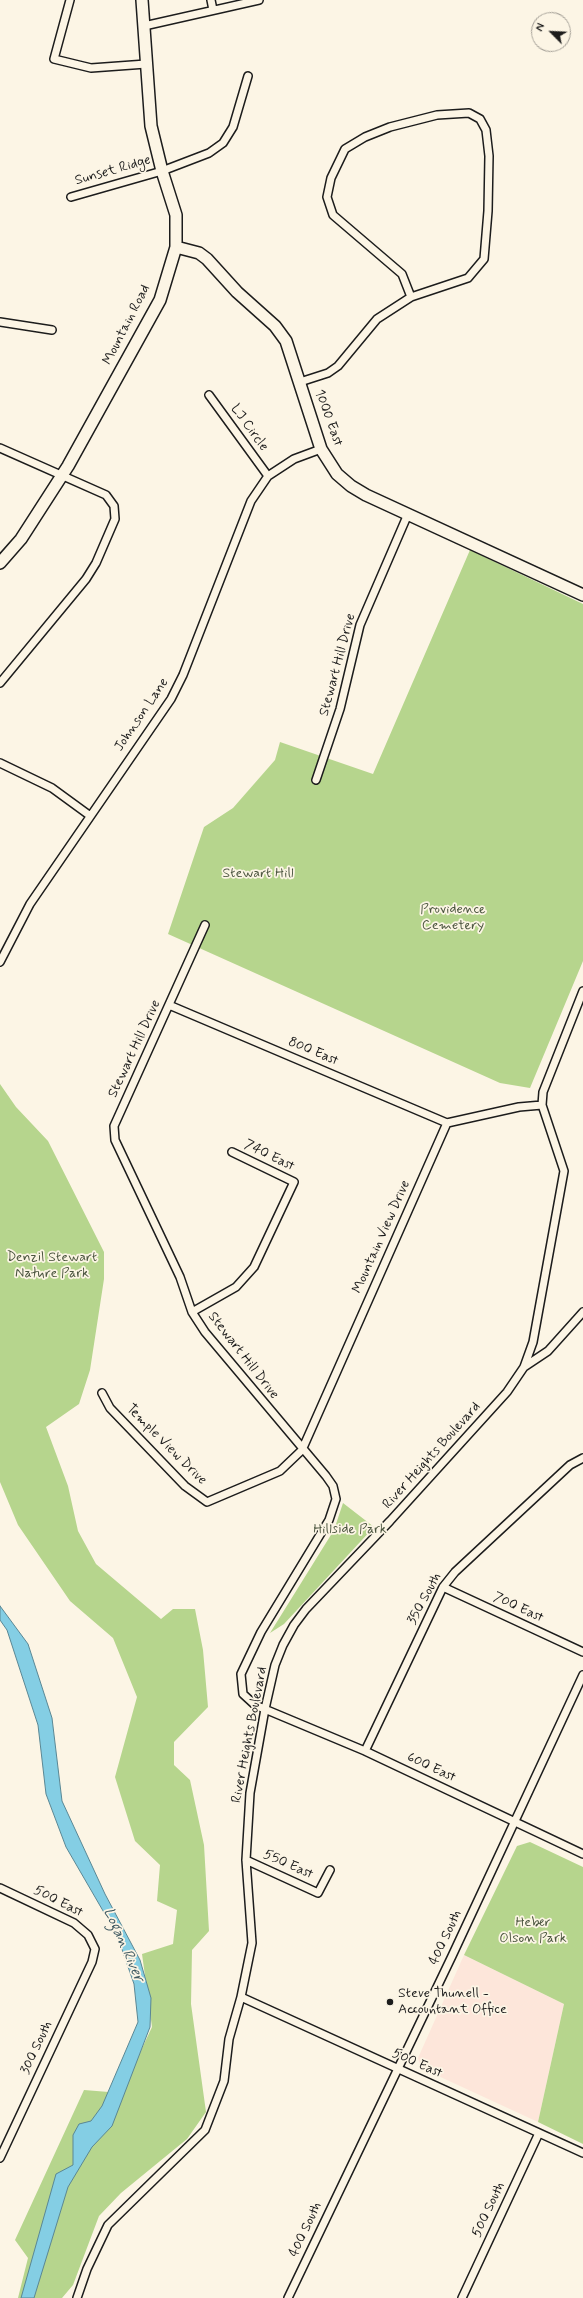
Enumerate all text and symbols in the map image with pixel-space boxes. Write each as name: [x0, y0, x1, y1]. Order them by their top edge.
north arrow: [531, 12, 571, 52]
text: N: [533, 21, 549, 34]
street label: Sunset Ridge: [73, 152, 153, 190]
street label: Mountain Road: [100, 282, 154, 368]
street label: 1000 East: [310, 387, 346, 449]
street label: LJ Circle: [226, 401, 272, 455]
street label: Stewart Hill Drive: [316, 612, 360, 718]
street label: Johnson Lane: [111, 675, 173, 755]
park label: Stewart Hill: [222, 866, 294, 882]
park label: Providence Cemetery: [420, 902, 486, 934]
street label: Stewart Hill Drive: [105, 998, 165, 1100]
street label: 800 East: [285, 1034, 341, 1070]
street label: 740 East: [241, 1137, 297, 1175]
street label: Mountain View Drive: [349, 1178, 415, 1296]
park label: Denzil Stewart Nature Park: [7, 1250, 97, 1282]
street label: Stewart Hill Drive: [204, 1309, 282, 1403]
street label: River Heights Boulevard: [379, 1399, 485, 1513]
street label: Temple View Drive: [122, 1401, 210, 1489]
park label: Hillside Park: [313, 1522, 387, 1538]
street label: 350 South: [404, 1570, 446, 1628]
street label: 700 East: [490, 1589, 546, 1627]
street label: River Heights Boulevard: [229, 1666, 271, 1804]
street label: 600 East: [404, 1749, 458, 1787]
street label: 550 East: [260, 1847, 316, 1883]
street label: 500 East: [30, 1882, 86, 1922]
water label: Logan River: [99, 1905, 147, 1985]
street label: 400 South: [426, 1908, 466, 1968]
park label: Heber Olson Park: [499, 1915, 567, 1948]
place label: Steve Thunell - Accountant Office: [398, 1986, 507, 2018]
marker: Steve Thunell - Accountant Office: [385, 1997, 395, 2007]
street label: 300 South: [17, 2019, 57, 2077]
street label: 500 East: [389, 2045, 445, 2083]
street label: 500 South: [469, 2180, 509, 2240]
street label: 400 South: [286, 2200, 326, 2260]

